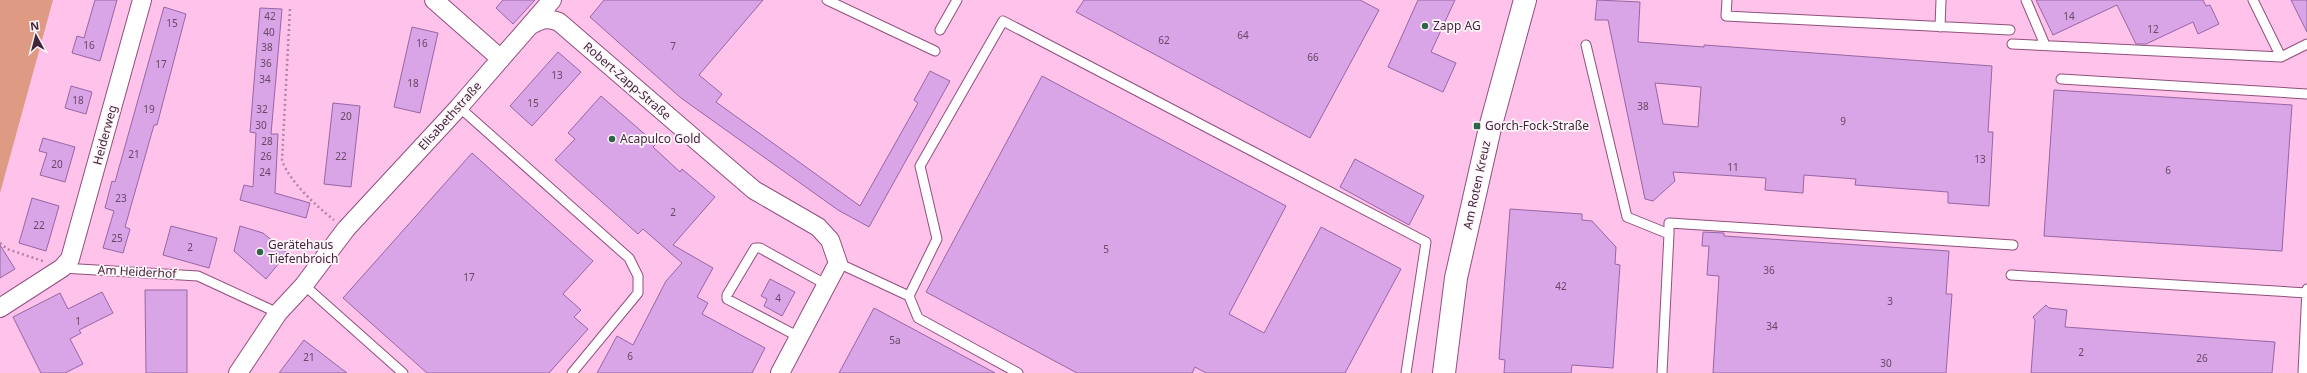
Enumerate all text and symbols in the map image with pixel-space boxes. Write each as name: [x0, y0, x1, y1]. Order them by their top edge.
house number: 42: [264, 9, 276, 23]
house number: 14: [2063, 9, 2075, 23]
north arrow: [16, 16, 56, 56]
house number: 15: [166, 16, 178, 30]
place label: Zapp AG: [1433, 17, 1481, 34]
text: N: [29, 18, 40, 34]
marker: Zapp AG: [1420, 21, 1430, 31]
house number: 12: [2147, 22, 2159, 36]
house number: 40: [263, 25, 275, 39]
house number: 64: [1237, 28, 1249, 42]
house number: 62: [1158, 33, 1170, 47]
house number: 16: [416, 36, 428, 50]
house number: 16: [83, 38, 95, 52]
street label: Robert-Zapp-Straße: [580, 38, 675, 124]
house number: 7: [670, 39, 676, 53]
house number: 38: [261, 40, 273, 54]
house number: 66: [1307, 50, 1319, 64]
house number: 36: [260, 56, 272, 70]
house number: 17: [155, 57, 167, 71]
house number: 13: [551, 68, 563, 82]
house number: 34: [259, 72, 271, 86]
house number: 18: [407, 76, 419, 90]
street label: Elisabethstraße: [414, 77, 485, 154]
house number: 18: [72, 93, 84, 107]
house number: 15: [527, 96, 539, 110]
house number: 38: [1637, 99, 1649, 113]
house number: 19: [143, 102, 155, 116]
house number: 32: [256, 102, 268, 116]
street label: Heiderweg: [88, 103, 121, 167]
house number: 20: [340, 109, 352, 123]
house number: 9: [1840, 114, 1846, 128]
place label: Gorch-Fock-Straße: [1485, 117, 1589, 134]
house number: 30: [255, 118, 267, 132]
marker: Gorch-Fock-Straße: [1472, 121, 1482, 131]
place label: Acapulco Gold: [620, 130, 701, 147]
house number: 28: [261, 134, 273, 148]
marker: Acapulco Gold: [607, 134, 617, 144]
street label: Am Roten Kreuz: [1459, 139, 1494, 231]
house number: 21: [128, 147, 140, 161]
house number: 26: [260, 149, 272, 163]
house number: 22: [335, 149, 347, 163]
house number: 13: [1974, 152, 1986, 166]
house number: 20: [51, 157, 63, 171]
house number: 11: [1727, 160, 1739, 174]
house number: 6: [2165, 163, 2171, 177]
house number: 24: [259, 165, 271, 179]
house number: 23: [115, 191, 127, 205]
house number: 2: [670, 205, 676, 219]
house number: 22: [33, 218, 45, 232]
house number: 25: [111, 231, 123, 245]
place label: Gerätehaus Tiefenbroich: [268, 236, 338, 267]
house number: 2: [187, 240, 193, 254]
house number: 5: [1103, 242, 1109, 256]
marker: Gerätehaus Tiefenbroich: [255, 247, 265, 257]
street label: Am Heiderhof: [97, 261, 178, 282]
house number: 36: [1763, 263, 1775, 277]
house number: 17: [463, 270, 475, 284]
house number: 42: [1555, 279, 1567, 293]
house number: 4: [775, 291, 781, 305]
house number: 3: [1887, 294, 1893, 308]
house number: 1: [75, 314, 81, 328]
house number: 34: [1766, 319, 1778, 333]
house number: 5a: [889, 333, 901, 347]
house number: 2: [2078, 345, 2084, 359]
house number: 6: [627, 349, 633, 363]
house number: 21: [303, 350, 315, 364]
house number: 26: [2196, 351, 2208, 365]
house number: 30: [1880, 356, 1892, 370]

